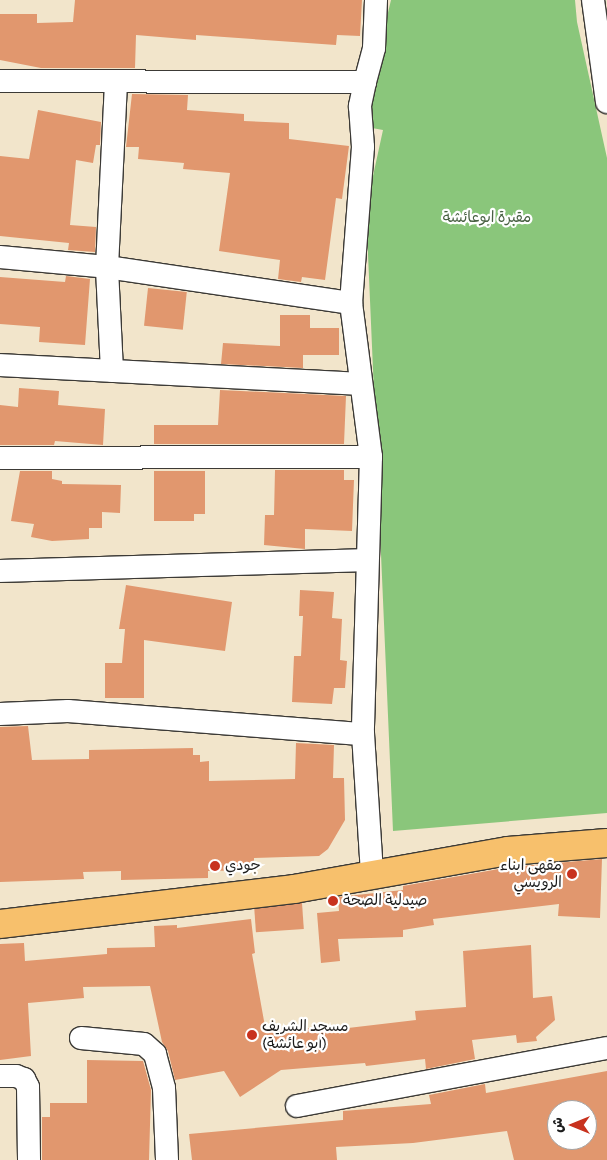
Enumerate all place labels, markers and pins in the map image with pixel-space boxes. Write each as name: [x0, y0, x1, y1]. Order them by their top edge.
place label: مقهى ابناء الرويسي: [500, 856, 562, 891]
place label: جودي: [225, 857, 261, 875]
marker: جودي: [209, 860, 221, 872]
marker: مقهى ابناء الرويسي: [566, 868, 578, 880]
place label: صيدلية الصحة: [343, 892, 427, 910]
marker: صيدلية الصحة: [327, 895, 339, 907]
place label: مسجد الشريف (ابو عائشة): [262, 1017, 349, 1052]
marker: مسجد الشريف (ابو عائشة): [246, 1029, 258, 1041]

